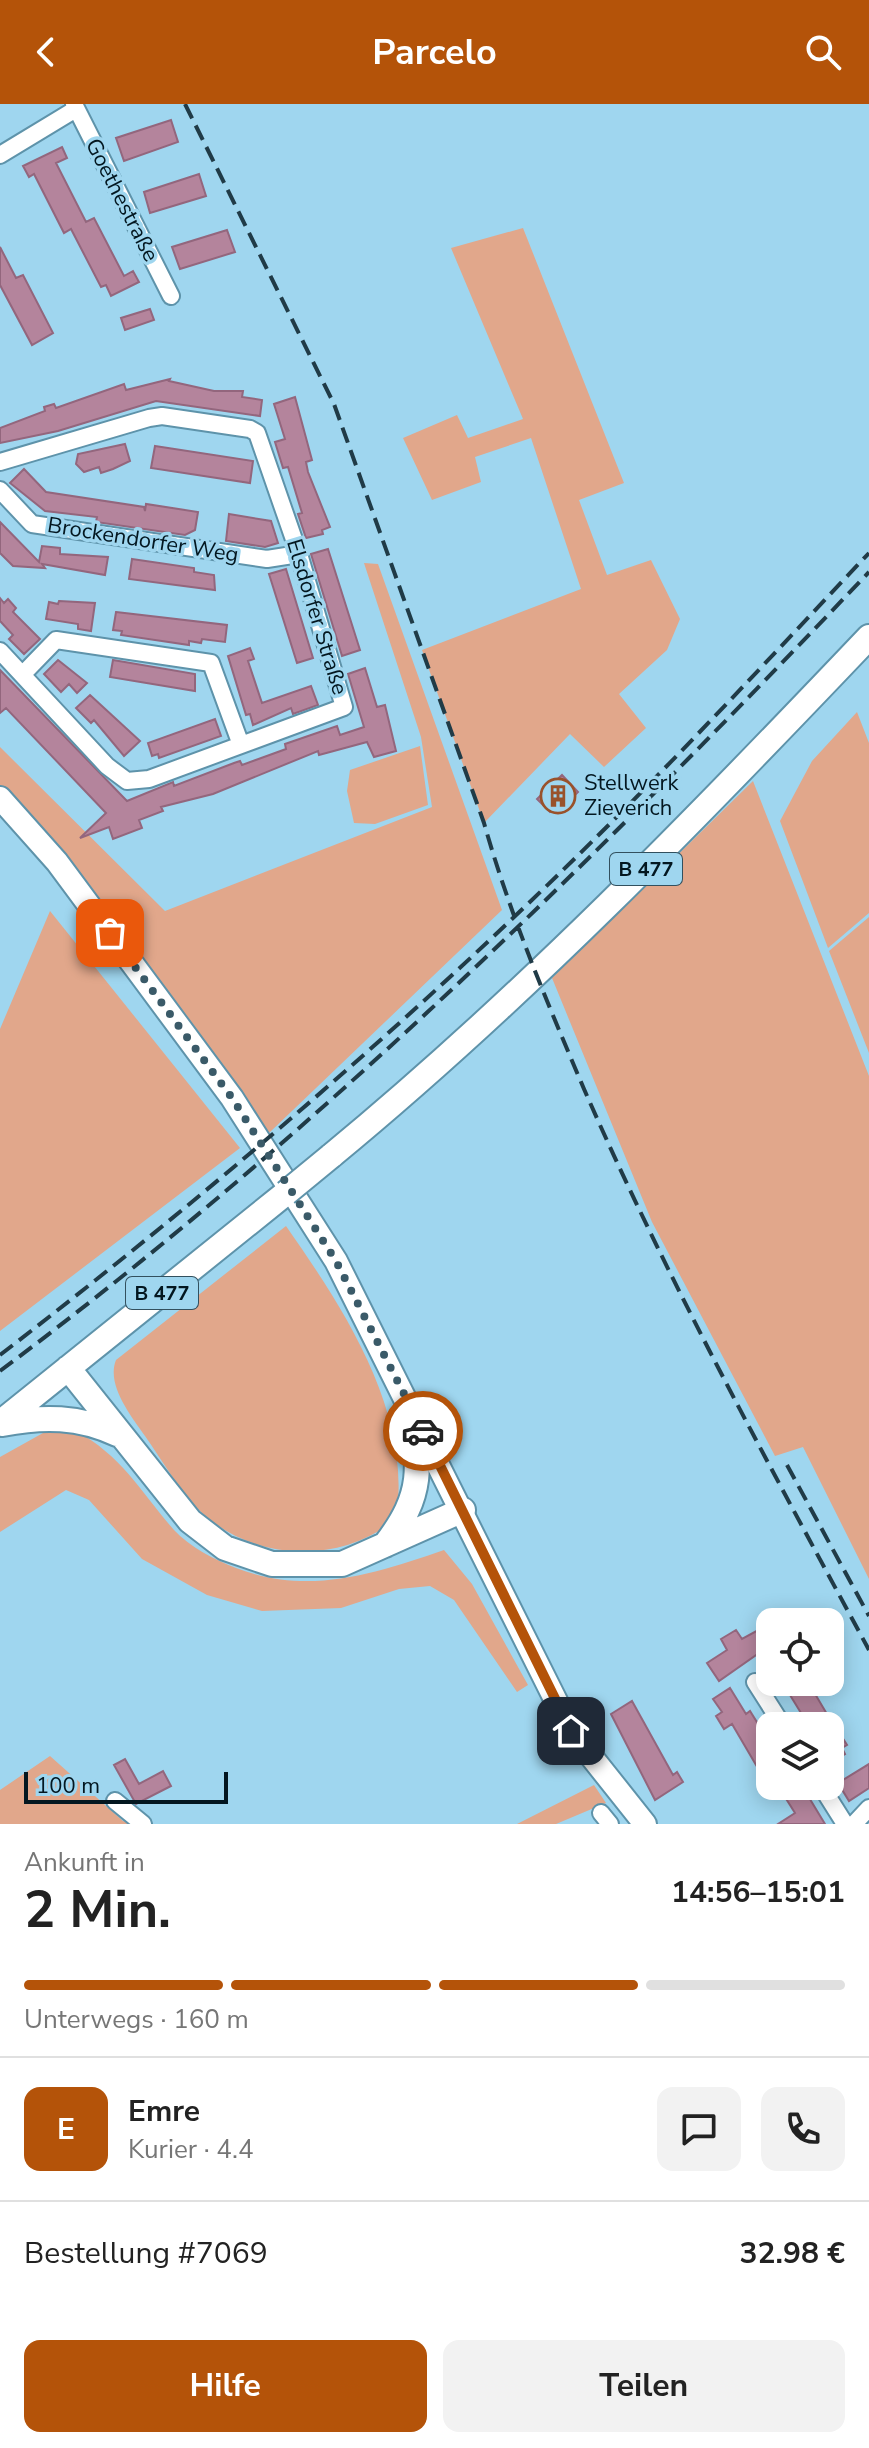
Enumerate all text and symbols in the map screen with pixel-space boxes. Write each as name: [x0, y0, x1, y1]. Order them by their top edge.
text: Parcelo: [372, 28, 497, 77]
icon: back: [24, 30, 68, 74]
icon: search: [801, 30, 845, 74]
street label: Goethestraße: [78, 133, 166, 267]
street label: Brockendorfer Weg: [45, 510, 241, 570]
street label: Elsdorfer Straße: [279, 535, 355, 699]
place label: Stellwerk Zieverich: [584, 768, 679, 823]
building icon: Stellwerk Zieverich: [539, 777, 577, 815]
road number: B 477: [610, 853, 682, 885]
pin: [76, 899, 144, 967]
icon: bag: [88, 911, 132, 955]
road number: B 477: [126, 1277, 198, 1309]
courier: [383, 1391, 463, 1471]
icon: car: [401, 1409, 445, 1453]
map controls: [756, 1608, 844, 1800]
button: locate: [756, 1608, 844, 1696]
pin: [537, 1697, 605, 1765]
icon: home: [549, 1709, 593, 1753]
button: layers: [756, 1712, 844, 1800]
scale bar: [24, 1768, 228, 1804]
text: 100 m: [36, 1771, 100, 1801]
text: Ankunft in: [24, 1845, 145, 1880]
text: 14:56–15:01: [671, 1872, 845, 1913]
text: 2 Min.: [24, 1874, 171, 1945]
text: Unterwegs · 160 m: [24, 2002, 249, 2037]
button: chat: [657, 2087, 741, 2171]
button: phone: [761, 2087, 845, 2171]
text: Emre: [128, 2091, 200, 2132]
text: E: [57, 2109, 75, 2150]
text: Kurier · 4.4: [128, 2132, 253, 2167]
text: Bestellung #7069: [24, 2233, 268, 2274]
text: 32.98 €: [739, 2233, 845, 2274]
button: Hilfe: [24, 2340, 427, 2432]
button: Teilen: [443, 2340, 845, 2432]

